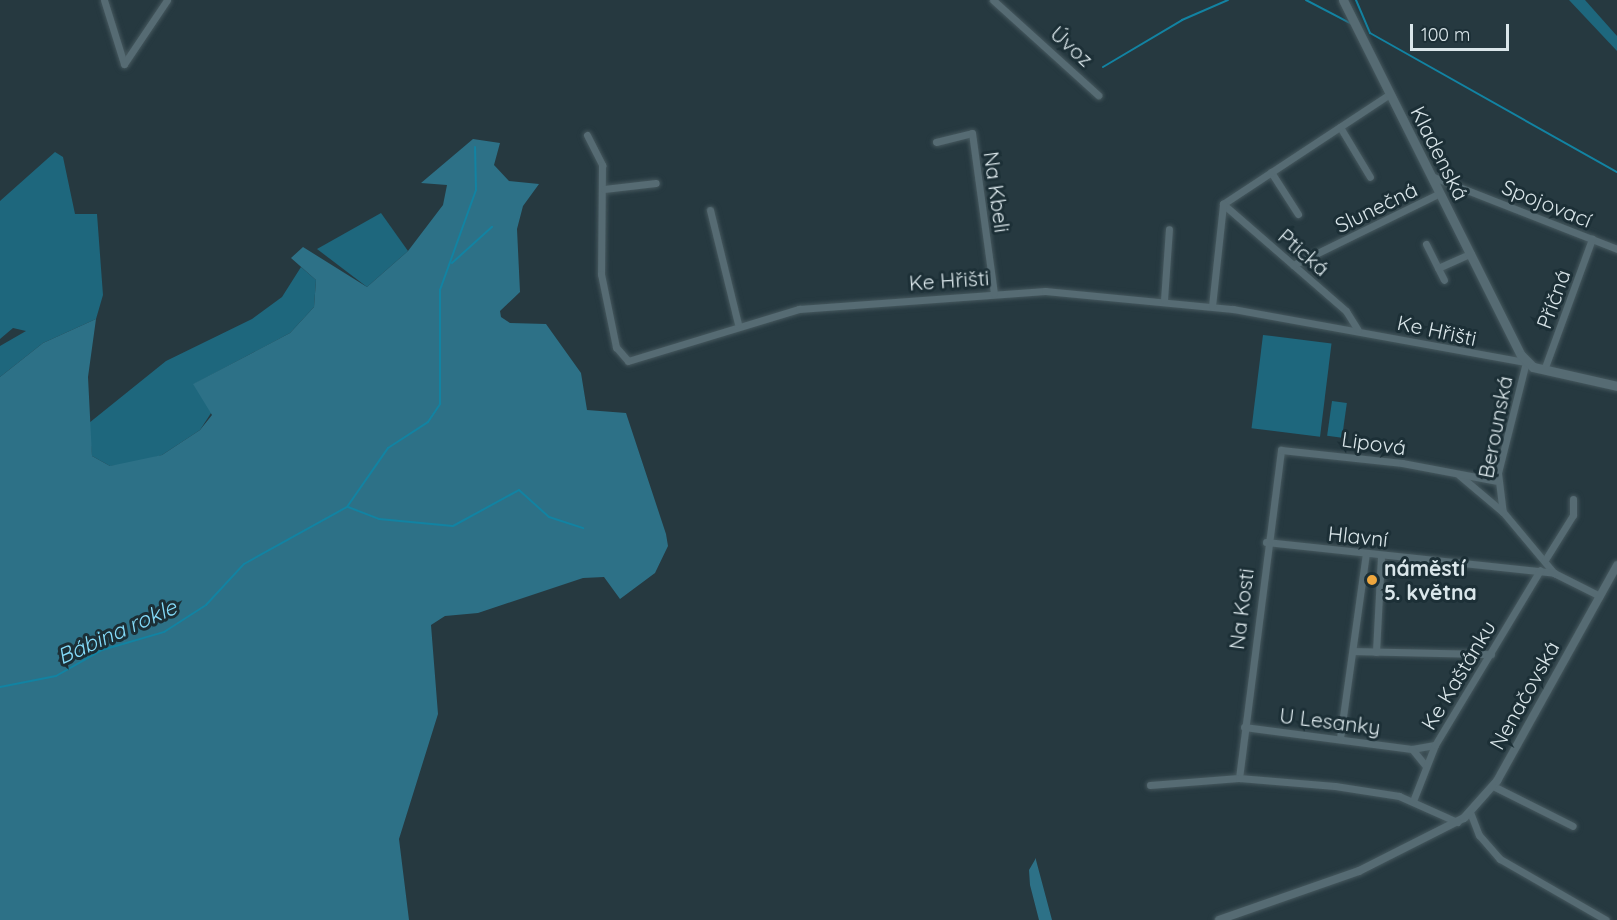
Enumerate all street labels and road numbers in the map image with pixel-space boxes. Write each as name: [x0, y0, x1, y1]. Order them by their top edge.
street label: Úvoz: [1046, 20, 1098, 72]
street label: Kladenská: [1406, 102, 1474, 204]
street label: Na Kbeli: [979, 150, 1015, 234]
street label: Spojovací: [1498, 174, 1596, 232]
street label: Slunečná: [1331, 176, 1421, 238]
street label: Ptická: [1273, 223, 1335, 281]
street label: Ke Hřišti: [908, 265, 990, 295]
street label: Příčná: [1531, 266, 1575, 332]
street label: Ke Hřišti: [1395, 309, 1479, 351]
street label: Berounská: [1473, 374, 1517, 480]
street label: Lipová: [1340, 426, 1408, 460]
street label: Hlavní: [1327, 520, 1389, 552]
street label: Na Kosti: [1224, 567, 1258, 651]
street label: Ke Kaštánku: [1415, 616, 1501, 734]
street label: Nenačovská: [1484, 636, 1564, 754]
street label: U Lesanky: [1278, 702, 1382, 740]

